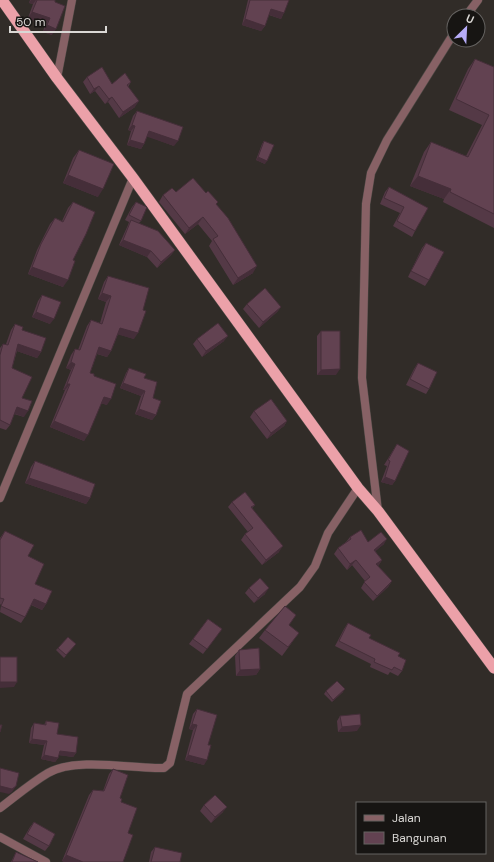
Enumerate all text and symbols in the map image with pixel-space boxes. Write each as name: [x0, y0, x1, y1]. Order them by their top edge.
scale bar: [10, 8, 106, 34]
north arrow: [446, 8, 486, 48]
text: U: [464, 11, 476, 27]
text: 50 m: [16, 14, 45, 30]
legend: [356, 802, 486, 854]
text: Jalan: [392, 810, 421, 826]
text: Bangunan: [392, 830, 447, 846]

